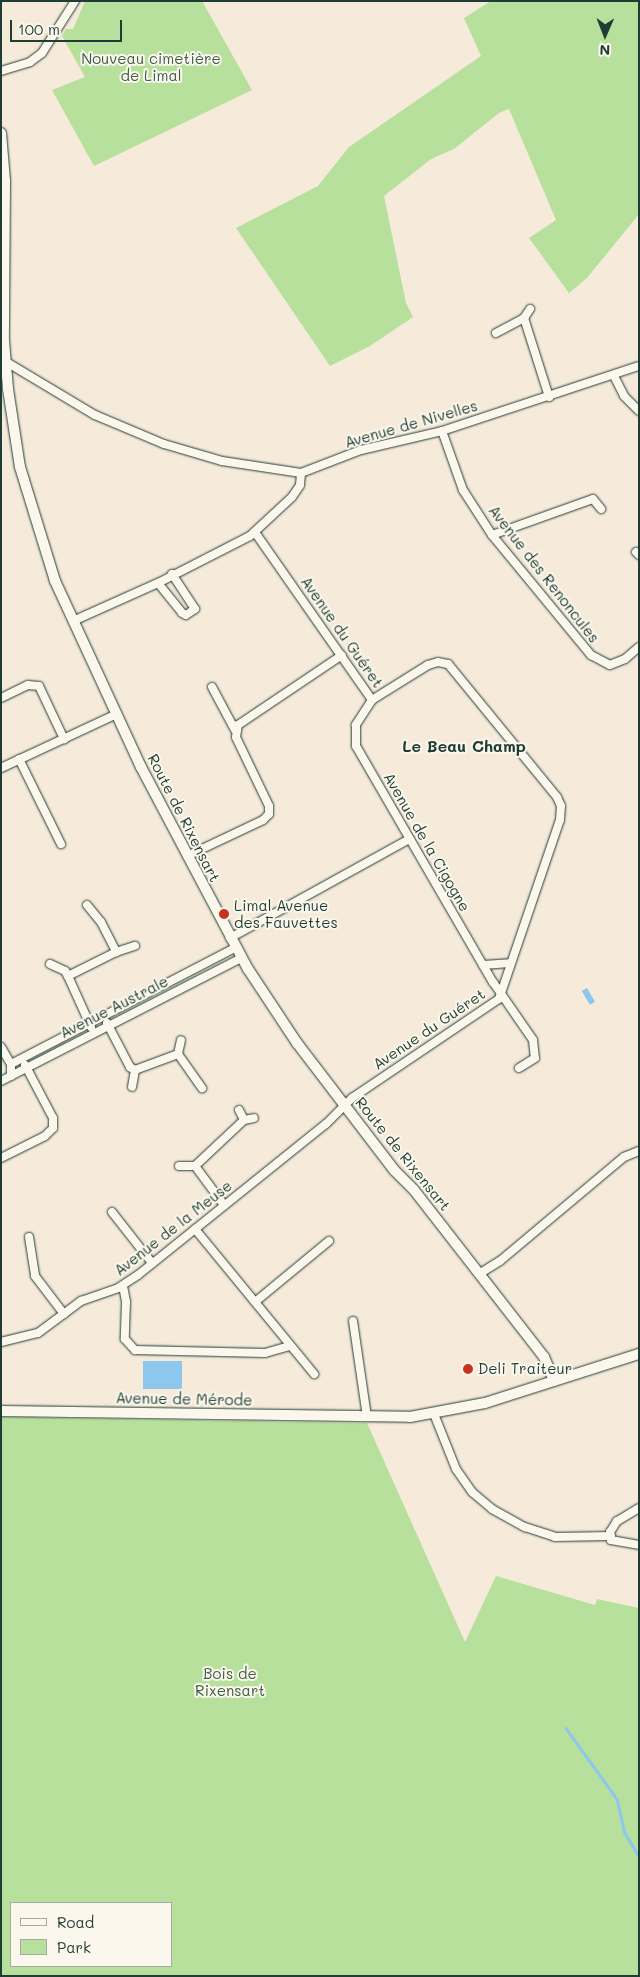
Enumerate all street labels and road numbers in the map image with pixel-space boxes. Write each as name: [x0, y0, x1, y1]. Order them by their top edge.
street label: Avenue de Nivelles: [343, 396, 479, 452]
street label: Avenue des Renoncules: [485, 502, 603, 646]
street label: Avenue du Guéret: [297, 573, 387, 691]
street label: Route de Rixensart: [144, 751, 224, 885]
street label: Avenue de la Cigogne: [380, 769, 474, 915]
street label: Avenue Australe: [57, 972, 171, 1042]
street label: Avenue du Guéret: [370, 985, 488, 1073]
street label: Route de Rixensart: [352, 1093, 454, 1215]
street label: Avenue de la Meuse: [111, 1177, 235, 1279]
street label: Avenue de Mérode: [115, 1389, 253, 1409]

